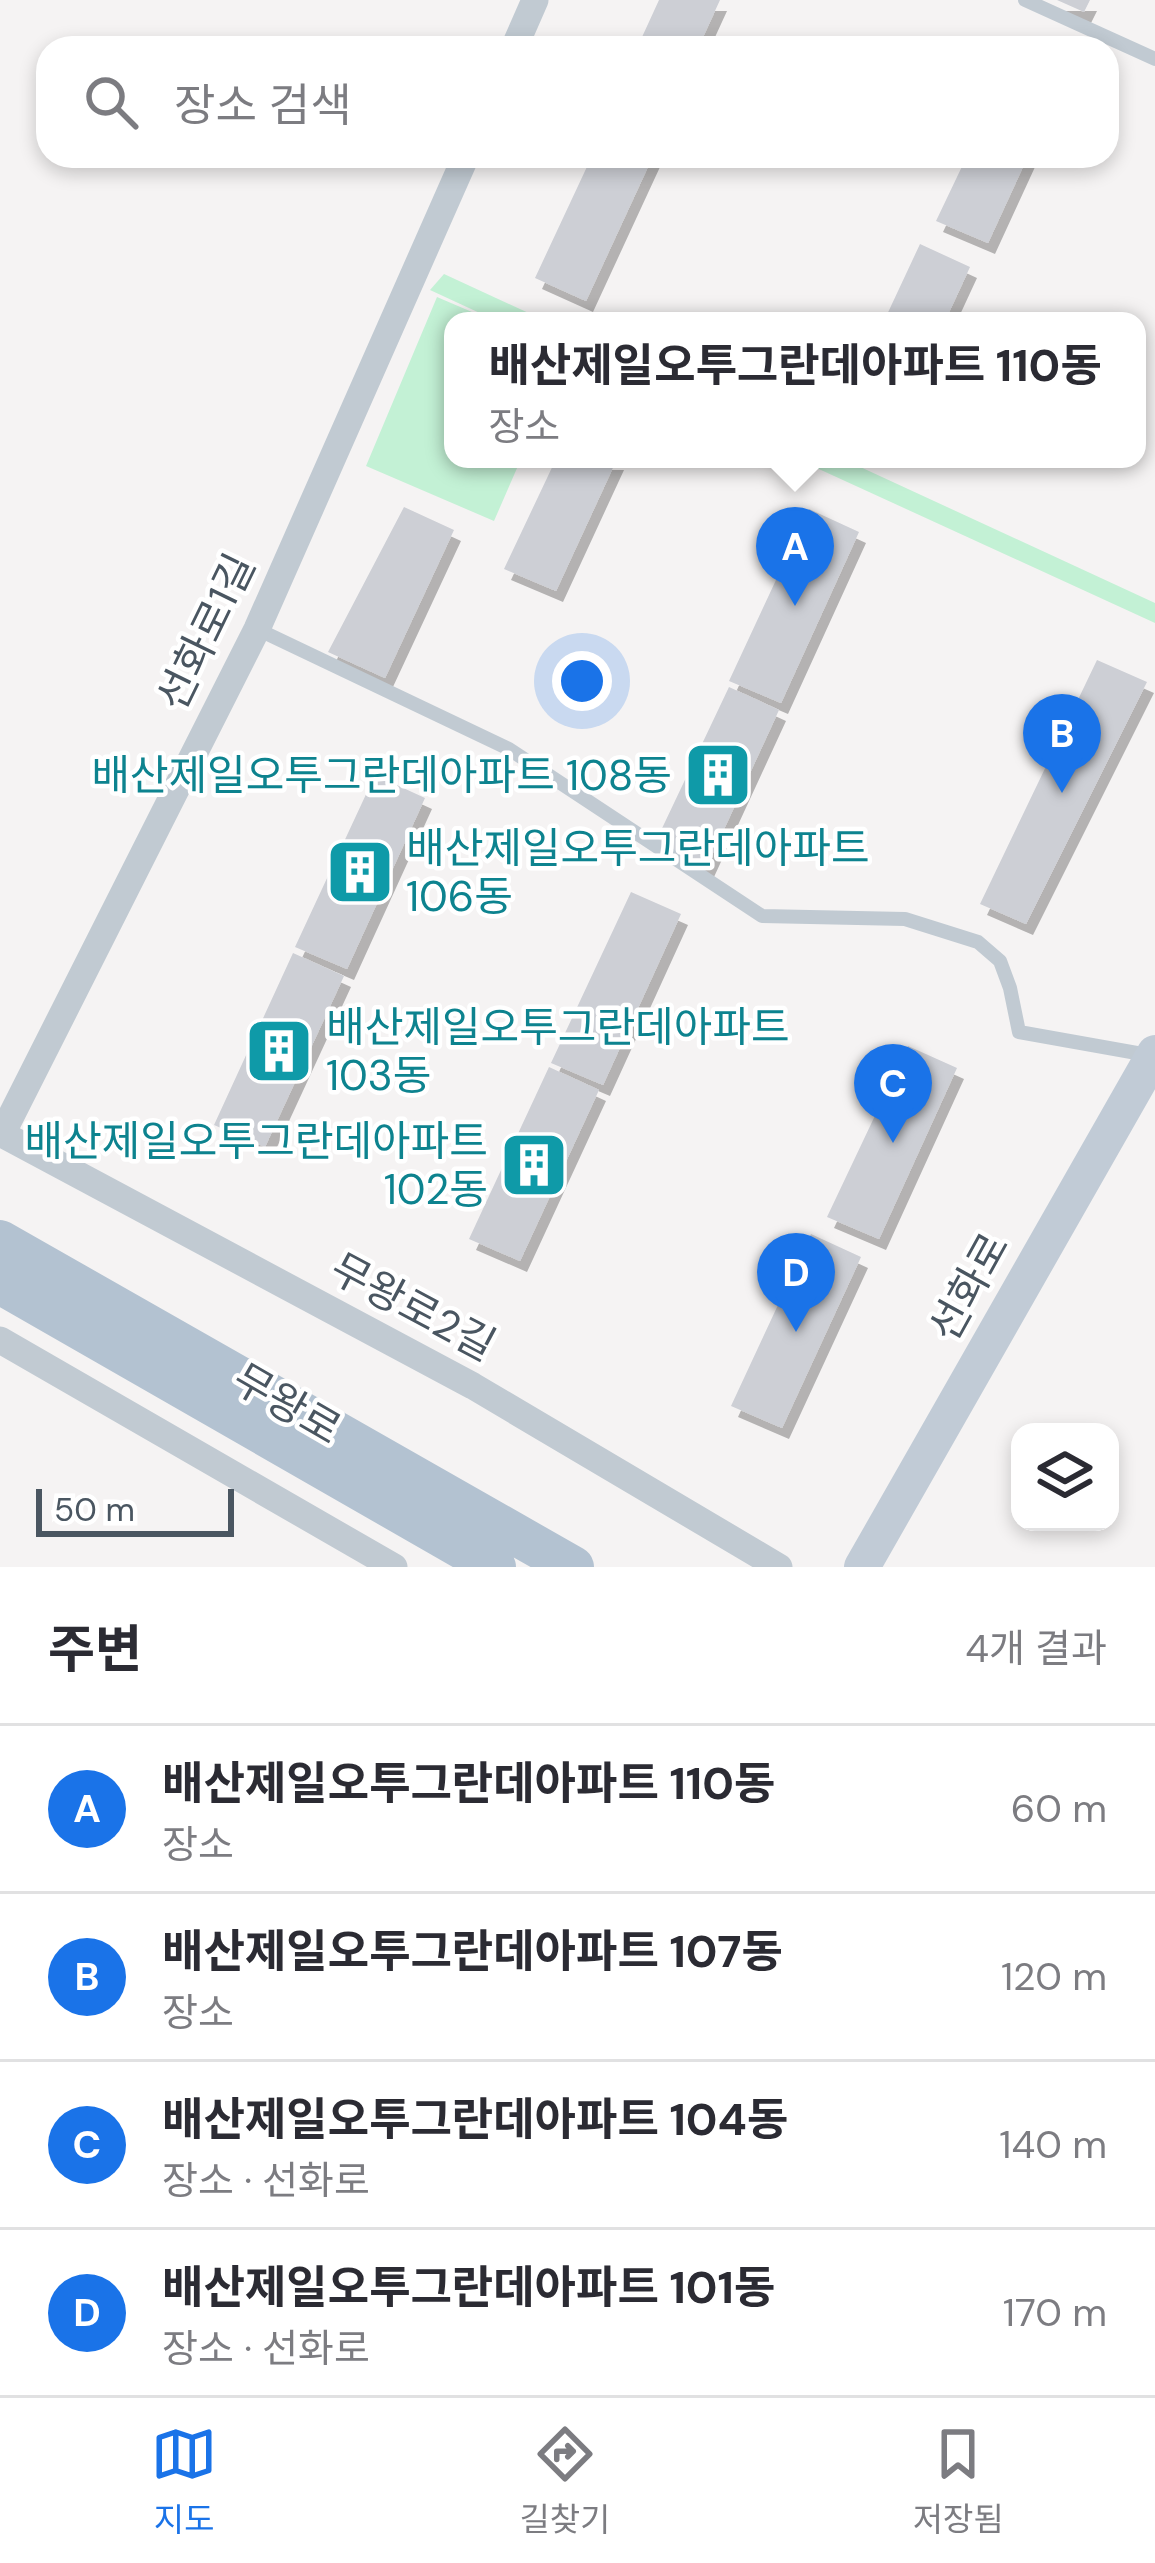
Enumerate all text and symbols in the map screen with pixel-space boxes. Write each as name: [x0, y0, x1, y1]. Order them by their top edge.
search box: [36, 36, 1119, 168]
icon: search: [78, 69, 144, 135]
text: 장소 검색: [174, 76, 352, 135]
popup: [444, 312, 1146, 468]
text: 배산제일오투그란데아파트 110동: [488, 336, 1102, 395]
text: 장소: [488, 401, 560, 452]
pin: A: [756, 507, 834, 606]
street label: 선화로1길: [145, 545, 267, 719]
your location: [552, 651, 612, 711]
pin: B: [1023, 694, 1101, 793]
building icon: 배산제일오투그란데아파트 108동: [683, 740, 753, 810]
place label: 배산제일오투그란데아파트 108동: [91, 748, 672, 803]
place label: 배산제일오투그란데아파트 106동: [406, 821, 870, 924]
building icon: 배산제일오투그란데아파트 106동: [325, 837, 395, 907]
place label: 배산제일오투그란데아파트 103동: [326, 1000, 790, 1103]
building icon: 배산제일오투그란데아파트 103동: [244, 1016, 314, 1086]
pin: C: [854, 1044, 932, 1143]
place label: 배산제일오투그란데아파트 102동: [24, 1114, 488, 1217]
building icon: 배산제일오투그란데아파트 102동: [499, 1130, 569, 1200]
street label: 선화로: [917, 1223, 1021, 1351]
pin: D: [757, 1233, 835, 1332]
street label: 무왕로2길: [321, 1241, 505, 1373]
street label: 무왕로: [223, 1351, 351, 1457]
map controls: [1011, 1423, 1119, 1531]
button: layers: [1011, 1423, 1119, 1531]
scale bar: [36, 1483, 234, 1536]
text: 50 m: [54, 1488, 135, 1531]
text: 주변: [48, 1616, 142, 1683]
text: 4개 결과: [965, 1623, 1107, 1674]
text: 배산제일오투그란데아파트 110동: [162, 1754, 775, 1813]
text: A: [73, 1783, 101, 1834]
text: 60 m: [1011, 1783, 1107, 1834]
text: 장소: [162, 1819, 234, 1870]
text: 배산제일오투그란데아파트 107동: [162, 1922, 783, 1981]
text: B: [75, 1951, 99, 2002]
text: 120 m: [1001, 1951, 1107, 2002]
text: 장소: [162, 1987, 234, 2038]
text: 배산제일오투그란데아파트 104동: [162, 2090, 788, 2149]
text: C: [73, 2119, 101, 2170]
text: 140 m: [999, 2119, 1107, 2170]
text: 장소 · 선화로: [162, 2155, 370, 2206]
text: 배산제일오투그란데아파트 101동: [162, 2258, 775, 2317]
text: D: [73, 2287, 101, 2338]
text: 170 m: [1003, 2287, 1107, 2338]
text: 장소 · 선화로: [162, 2323, 370, 2374]
tab: 지도: [151, 2421, 217, 2541]
tab: 길찾기: [519, 2421, 610, 2541]
tab: 저장됨: [913, 2421, 1004, 2541]

